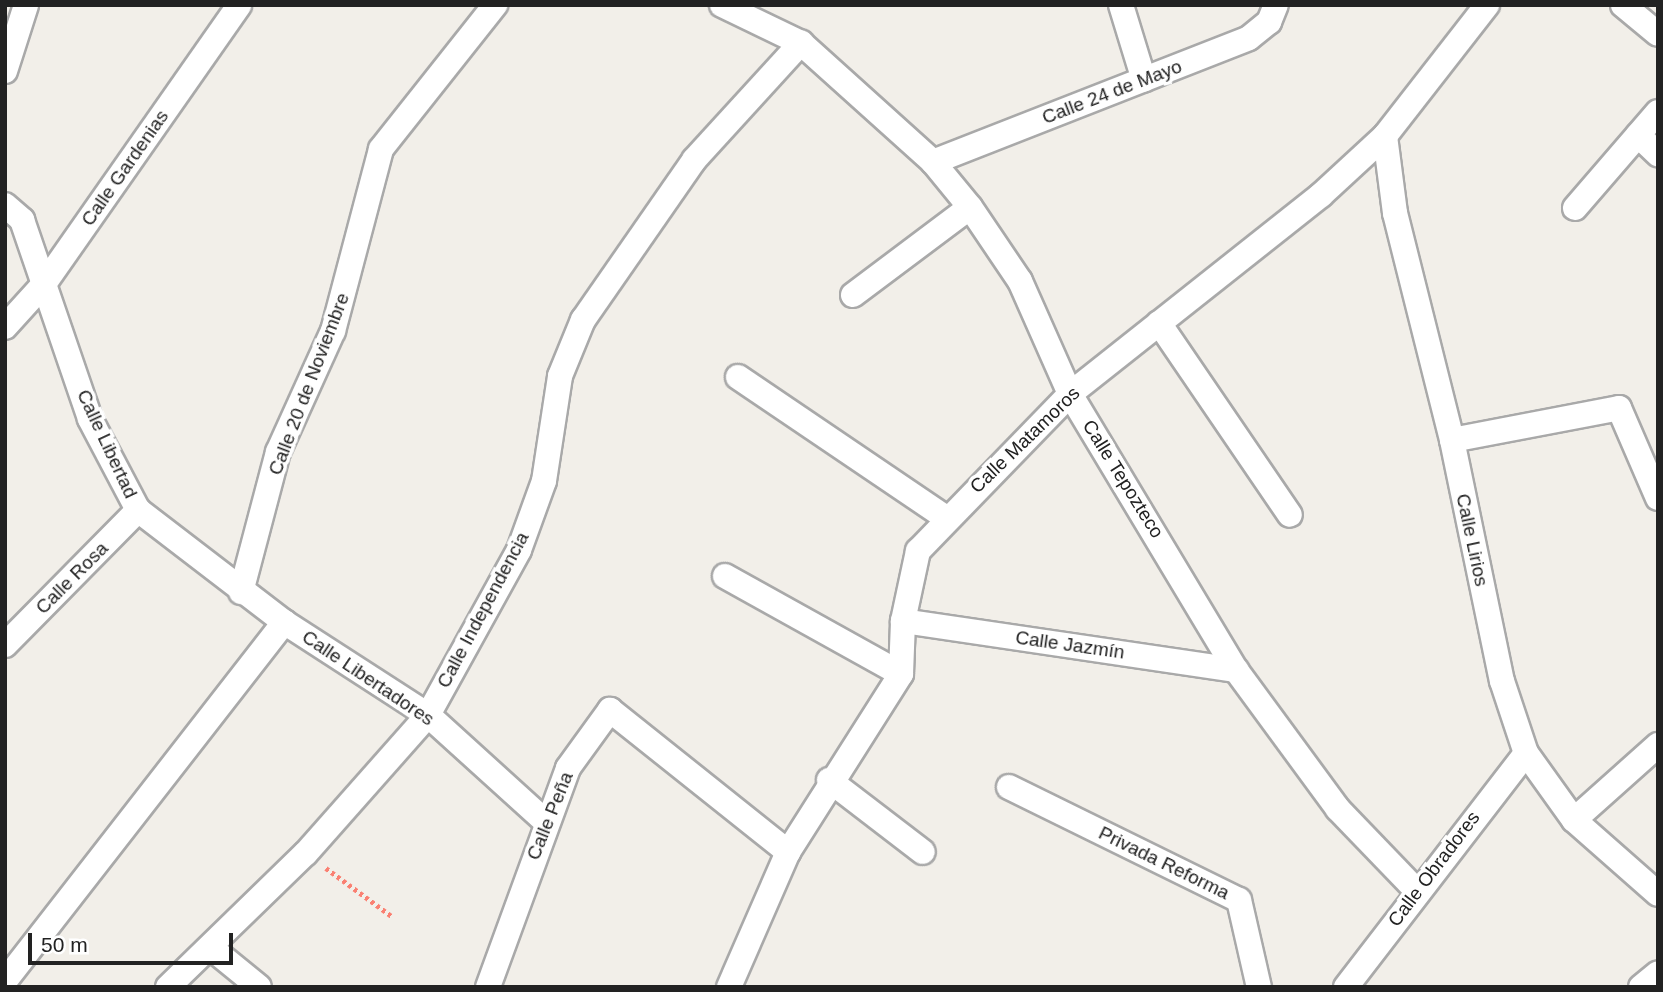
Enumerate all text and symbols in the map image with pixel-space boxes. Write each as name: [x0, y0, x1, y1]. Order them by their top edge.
street label: Calle 24 de Mayo: [1039, 55, 1185, 129]
street label: Calle Gardenias: [77, 106, 173, 230]
street label: Calle 20 de Noviembre: [264, 290, 354, 478]
street label: Calle Matamoros: [965, 382, 1085, 498]
street label: Calle Libertad: [72, 386, 142, 502]
street label: Calle Tepozteco: [1078, 416, 1168, 542]
street label: Calle Lirios: [1451, 492, 1493, 588]
street label: Calle Independencia: [432, 528, 534, 692]
street label: Calle Rosa: [31, 537, 113, 619]
street label: Calle Libertadores: [298, 625, 438, 731]
street label: Calle Jazmín: [1014, 626, 1126, 664]
street label: Calle Peña: [522, 769, 578, 863]
street label: Calle Obradores: [1383, 807, 1485, 931]
street label: Privada Reforma: [1095, 822, 1233, 904]
scale bar: [32, 918, 236, 962]
text: 50 m: [41, 933, 88, 956]

